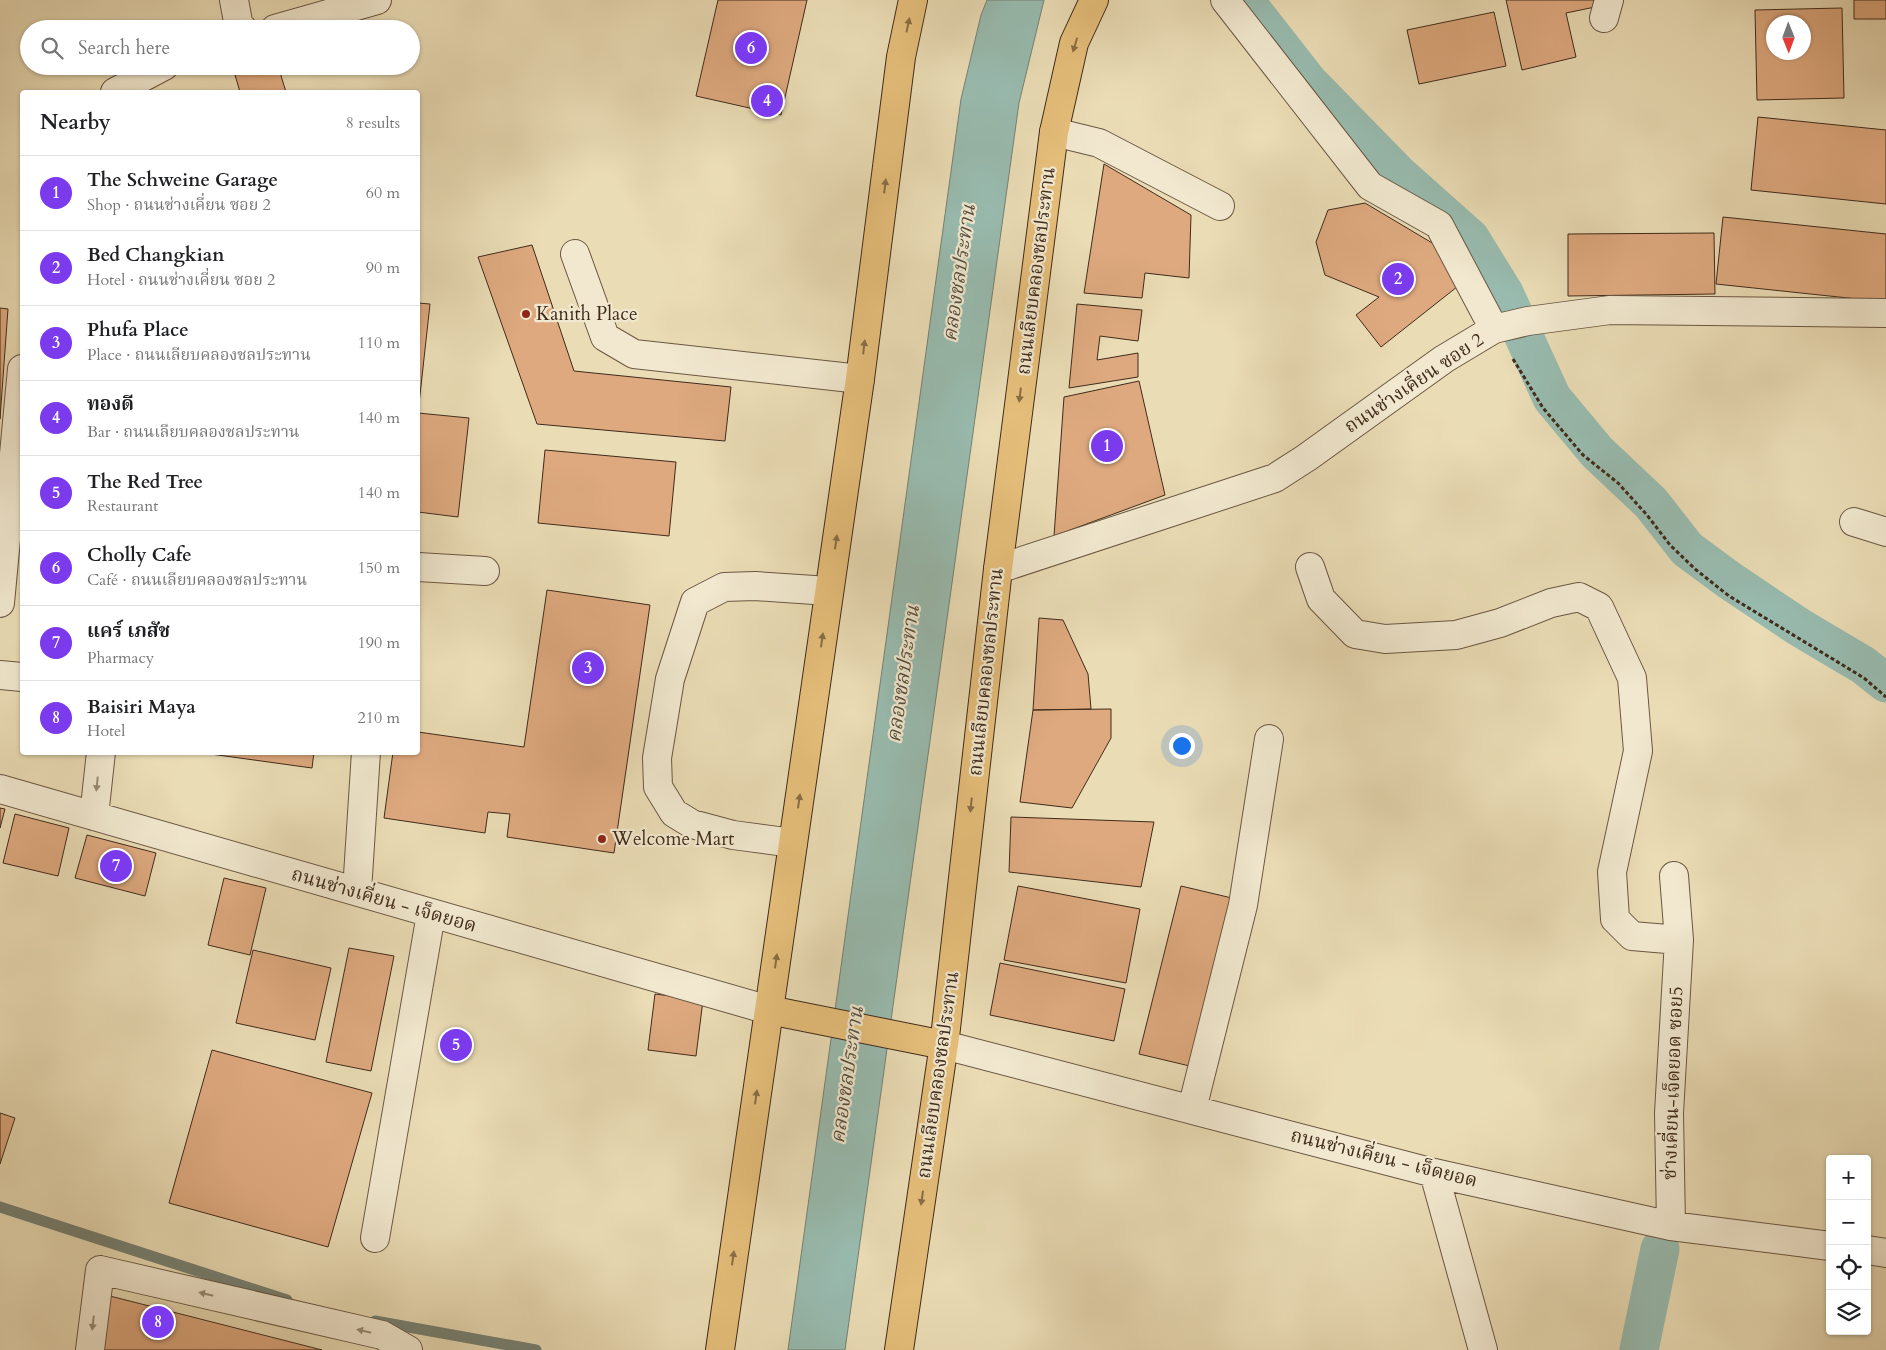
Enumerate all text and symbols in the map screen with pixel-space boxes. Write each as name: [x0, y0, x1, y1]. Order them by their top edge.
north arrow: [1766, 15, 1811, 60]
one-way arrow: [904, 17, 912, 32]
search box: [20, 20, 420, 75]
pin: 6: [735, 29, 767, 67]
icon: search: [38, 34, 66, 62]
text: Search here: [78, 35, 170, 61]
one-way arrow: [1070, 37, 1078, 52]
pin: 4: [751, 82, 783, 120]
text: Nearby: [40, 108, 111, 137]
text: 8 results: [346, 112, 400, 134]
street label: ถนนเลียบคลองชลประทาน: [1010, 166, 1062, 376]
text: The Schweine Garage: [87, 167, 278, 193]
one-way arrow: [881, 177, 889, 193]
text: 1: [52, 182, 60, 204]
text: 60 m: [366, 182, 400, 204]
text: Shop · ถนนช่างเคี่ยน ซอย 2: [87, 194, 271, 216]
water label: คลองชลประทาน: [936, 202, 982, 343]
text: Bed Changkian: [87, 242, 224, 268]
text: 2: [52, 257, 60, 279]
text: 90 m: [366, 257, 400, 279]
pin: 2: [1382, 260, 1414, 298]
text: Hotel · ถนนช่างเคี่ยน ซอย 2: [87, 269, 275, 291]
place label: Kanith Place: [536, 301, 638, 327]
marker: Kanith Place: [520, 308, 532, 320]
text: Phufa Place: [87, 317, 189, 343]
street label: ถนนช่างเคี่ยน ซอย 2: [1338, 325, 1489, 439]
text: 3: [52, 332, 60, 354]
text: 110 m: [358, 332, 400, 354]
one-way arrow: [860, 338, 868, 354]
text: Place · ถนนเลียบคลองชลประทาน: [87, 344, 311, 366]
one-way arrow: [1016, 387, 1024, 403]
text: ทองดี: [87, 391, 134, 417]
text: 4: [52, 407, 60, 429]
text: 140 m: [358, 407, 400, 429]
text: Bar · ถนนเลียบคลองชลประทาน: [87, 421, 299, 443]
pin: 1: [1091, 427, 1123, 465]
text: The Red Tree: [87, 469, 203, 495]
text: 5: [52, 482, 60, 504]
text: 140 m: [358, 482, 400, 504]
text: Restaurant: [87, 495, 158, 517]
one-way arrow: [832, 534, 840, 550]
text: Cholly Cafe: [87, 542, 192, 568]
text: 6: [52, 557, 60, 579]
text: 150 m: [358, 557, 400, 579]
street label: ถนนเลียบคลองชลประทาน: [962, 567, 1010, 777]
text: Café · ถนนเลียบคลองชลประทาน: [87, 569, 307, 591]
water label: คลองชลประทาน: [880, 603, 926, 744]
text: แคร์ เภสัช: [87, 618, 170, 644]
one-way arrow: [818, 631, 826, 647]
text: 7: [52, 632, 60, 654]
text: 190 m: [358, 632, 400, 654]
text: Pharmacy: [87, 647, 154, 669]
pin: 3: [572, 649, 604, 687]
text: Baisiri Maya: [87, 694, 196, 720]
text: 8: [52, 707, 60, 729]
text: 210 m: [358, 707, 400, 729]
text: Hotel: [87, 720, 125, 742]
your location: [1169, 733, 1195, 759]
one-way arrow: [93, 776, 101, 792]
one-way arrow: [795, 792, 803, 808]
one-way arrow: [967, 797, 975, 813]
place label: Welcome Mart: [611, 826, 734, 852]
marker: Welcome Mart: [596, 833, 608, 845]
pin: 7: [100, 847, 132, 885]
street label: ถนนช่างเคี่ยน - เจ็ดยอด: [288, 859, 480, 939]
one-way arrow: [772, 953, 780, 969]
street label: ถนนเลียบคลองชลประทาน: [911, 970, 965, 1180]
street label: ช่างเคี่ยน-เจ็ดยอด ซอย5: [1655, 986, 1689, 1180]
water label: คลองชลประทาน: [824, 1004, 870, 1145]
pin: 5: [440, 1026, 472, 1064]
one-way arrow: [752, 1089, 760, 1105]
street label: ถนนช่างเคี่ยน - เจ็ดยอด: [1288, 1120, 1481, 1194]
map controls: [1826, 1155, 1871, 1335]
button: +: [1826, 1155, 1871, 1200]
one-way arrow: [917, 1190, 925, 1206]
button: −: [1826, 1200, 1871, 1245]
button: locate: [1826, 1245, 1871, 1290]
one-way arrow: [729, 1250, 737, 1266]
one-way arrow: [198, 1290, 213, 1298]
button: layers: [1826, 1290, 1871, 1335]
pin: 8: [142, 1303, 174, 1341]
one-way arrow: [89, 1315, 97, 1331]
one-way arrow: [357, 1327, 372, 1335]

